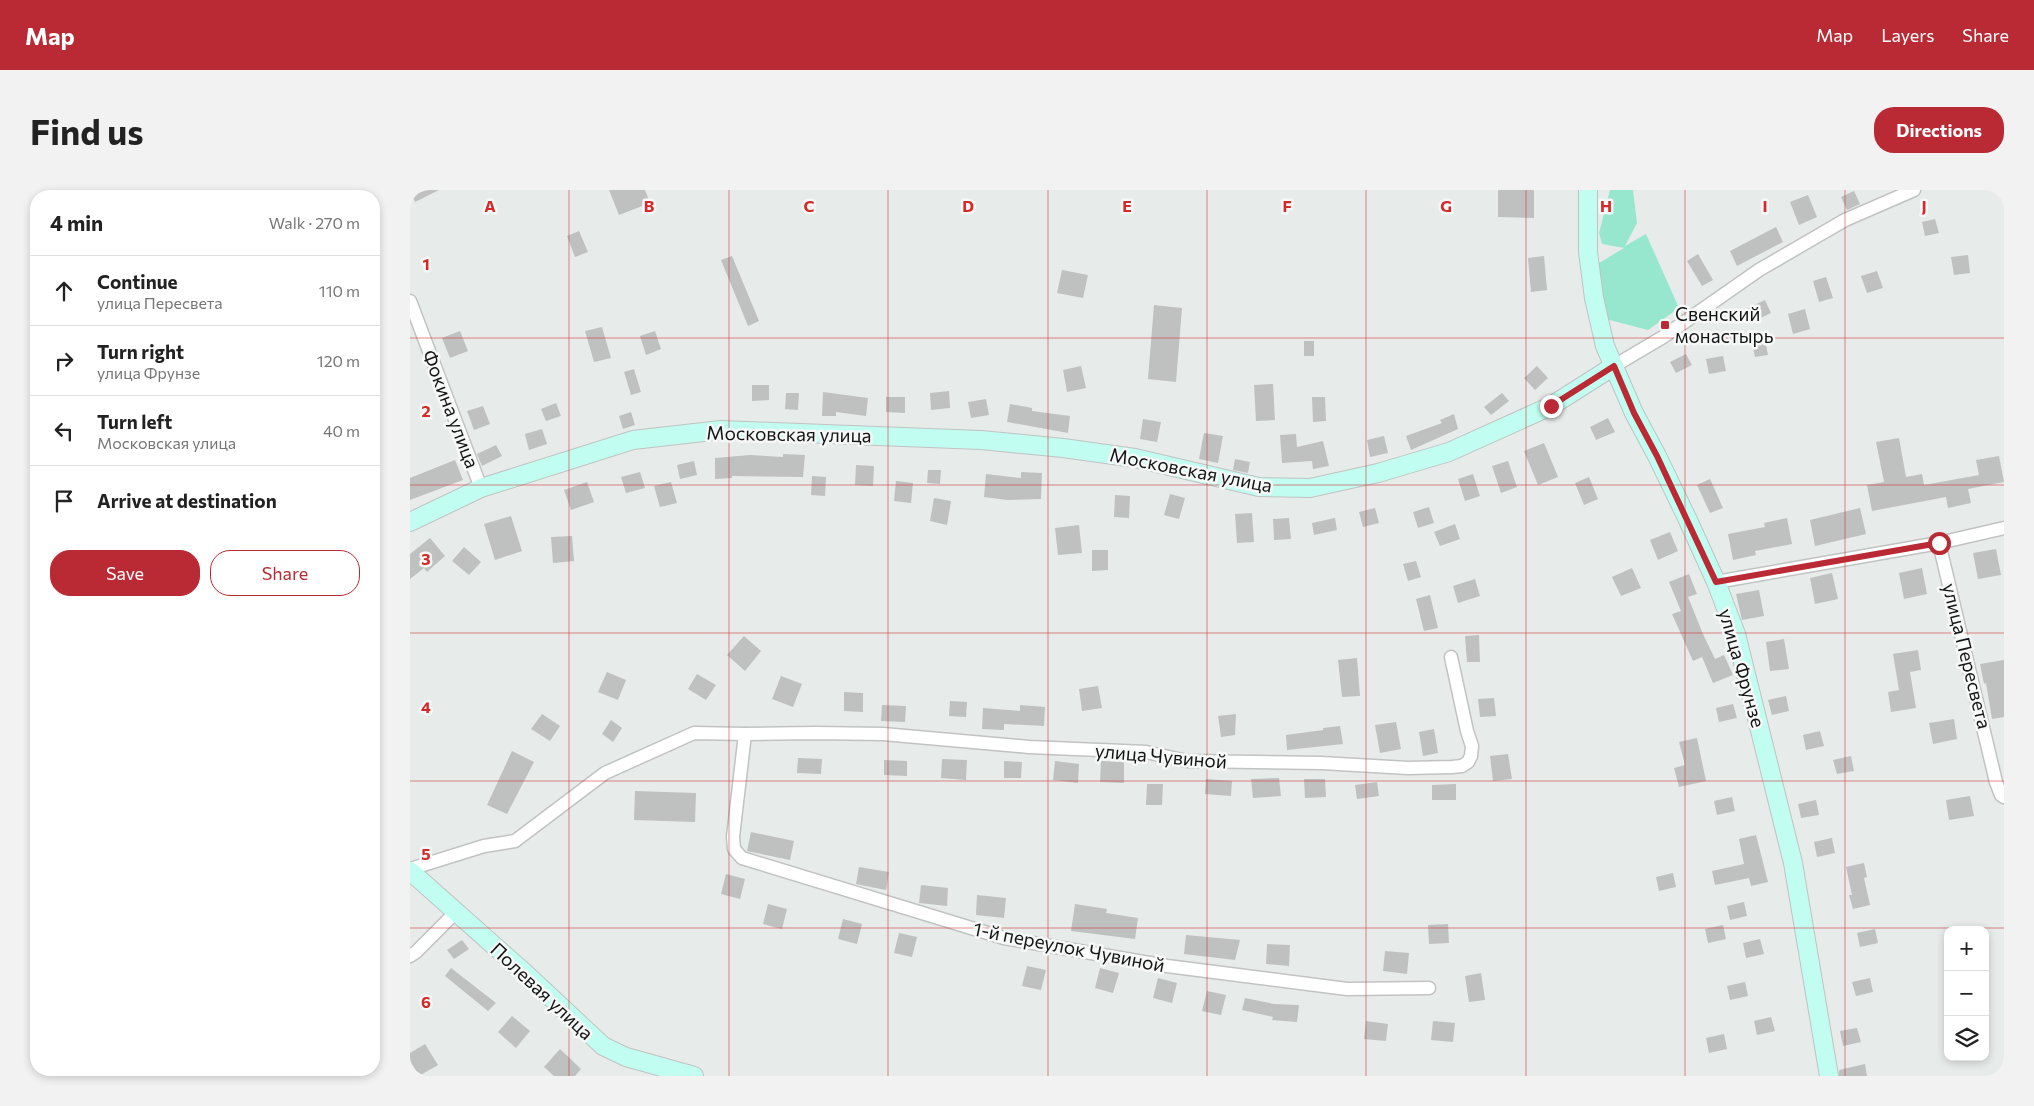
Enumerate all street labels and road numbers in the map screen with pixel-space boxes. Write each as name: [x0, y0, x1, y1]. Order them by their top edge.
street label: Фокина улица: [418, 346, 485, 471]
street label: Московская улица: [706, 421, 872, 446]
street label: Московская улица: [1108, 442, 1274, 497]
street label: улица Пересвета: [1938, 581, 1997, 731]
street label: улица Фрунзе: [1715, 606, 1770, 730]
street label: улица Чувиной: [1094, 738, 1228, 773]
street label: 1-й переулок Чувиной: [971, 917, 1167, 976]
street label: Полевая улица: [486, 937, 598, 1044]

